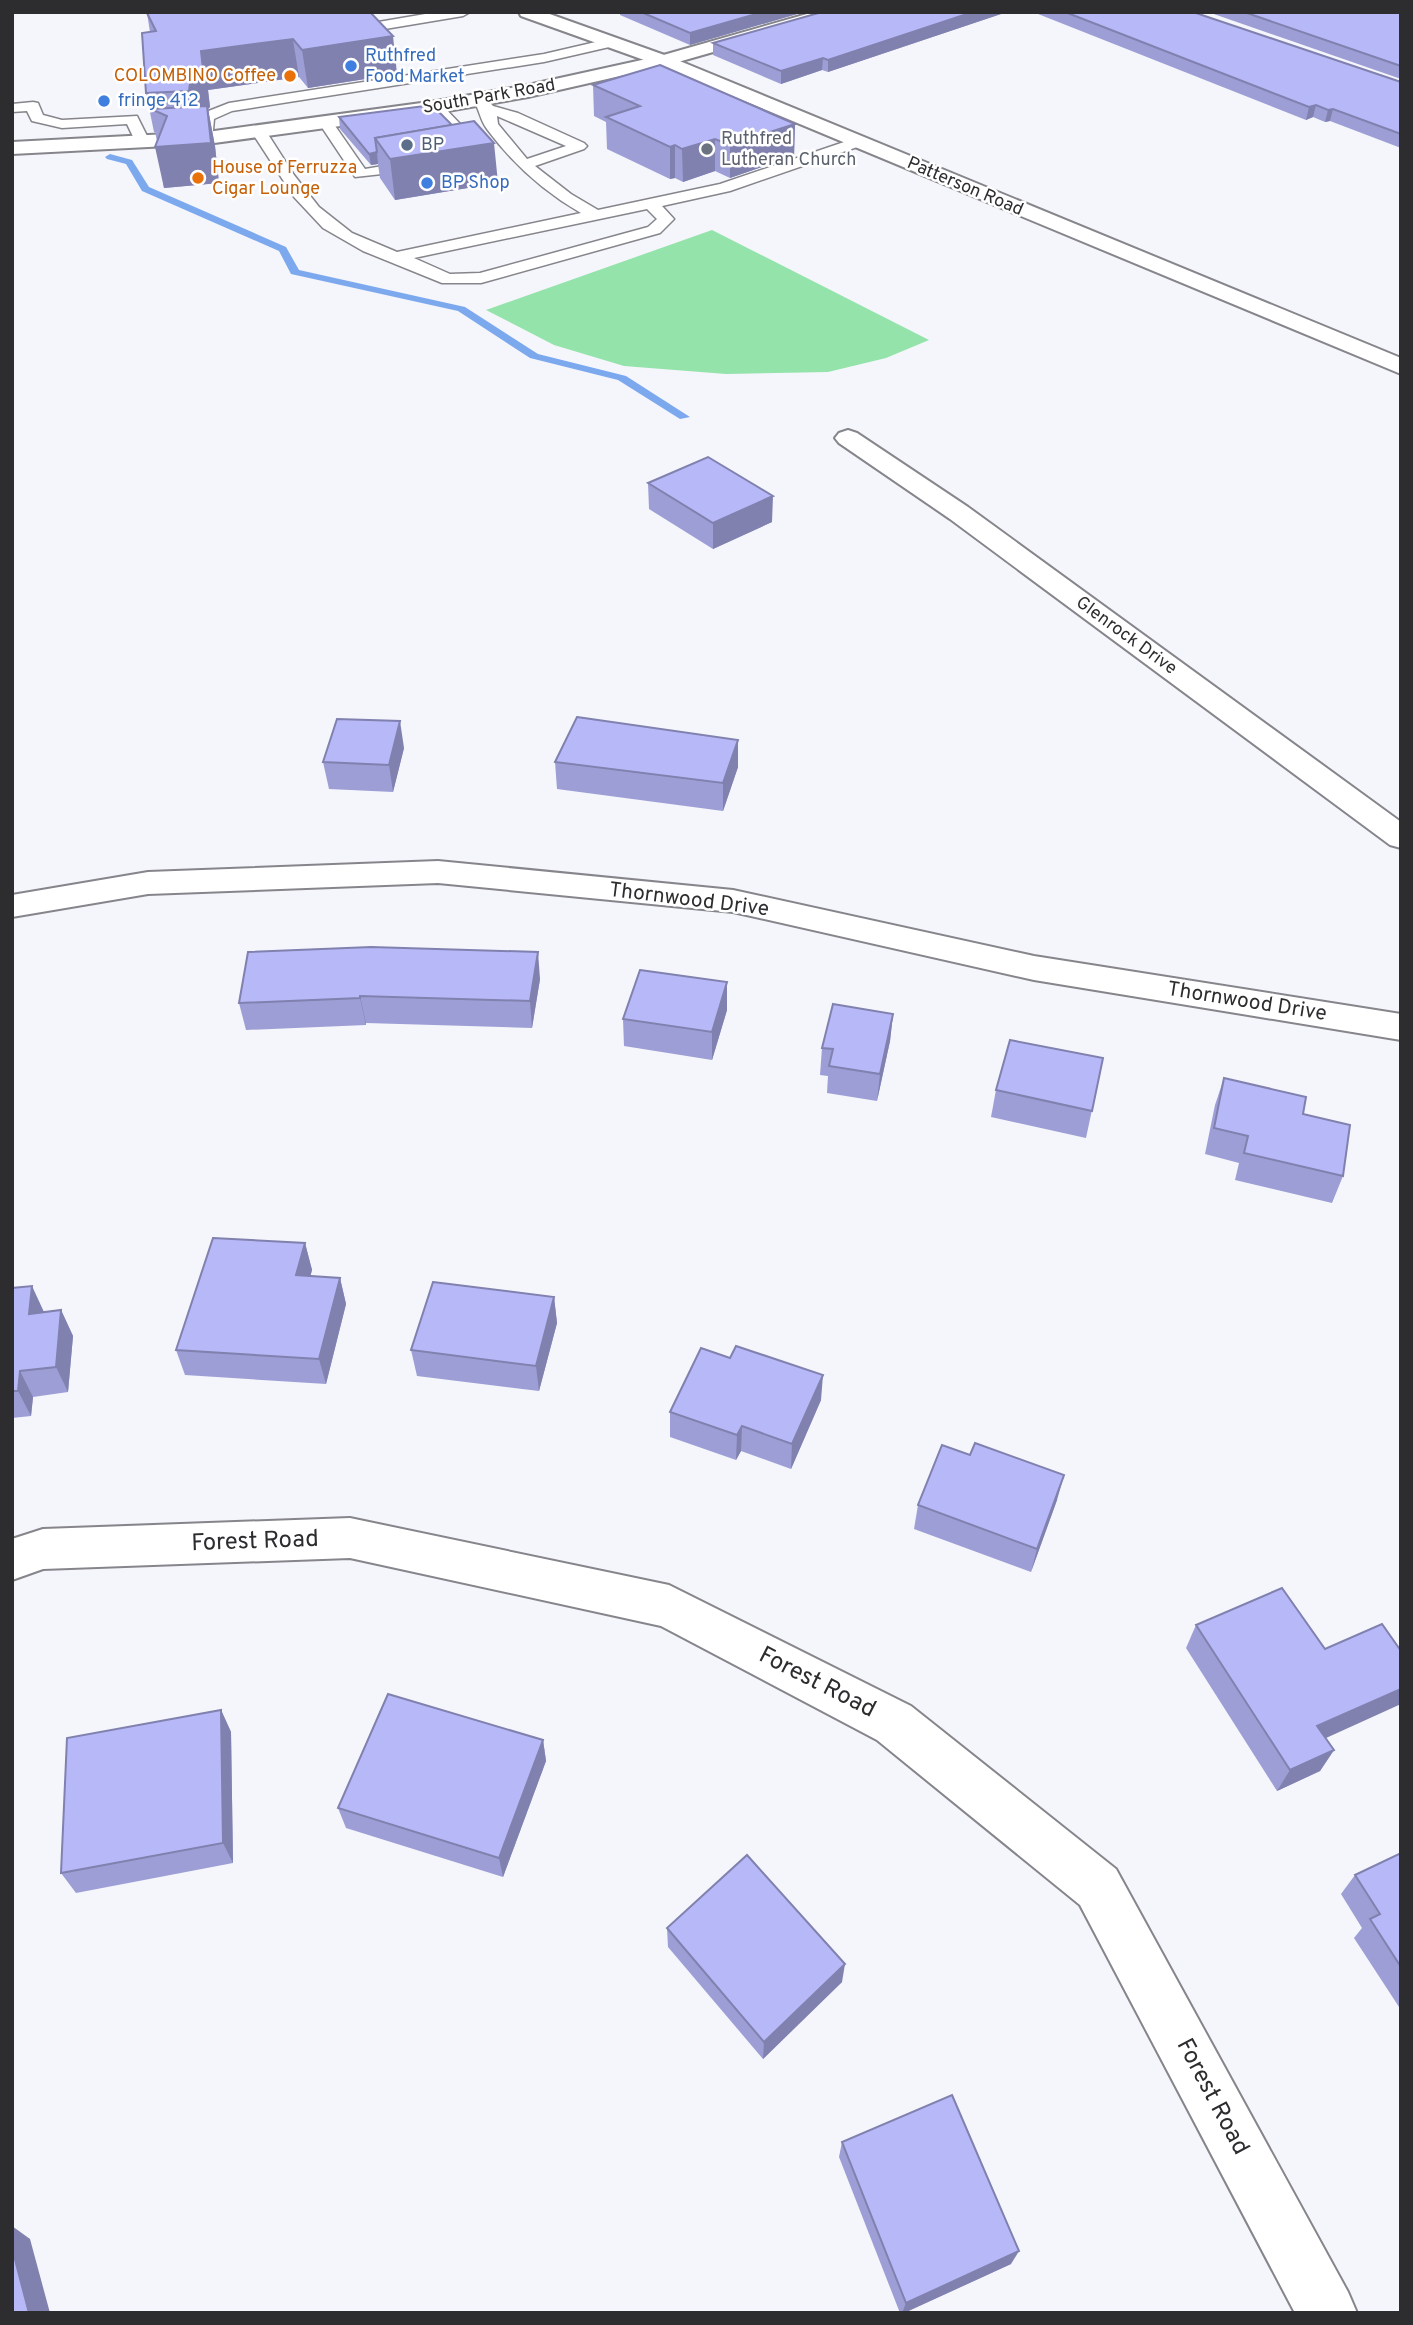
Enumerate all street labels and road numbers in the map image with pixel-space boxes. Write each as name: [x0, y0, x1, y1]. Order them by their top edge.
street label: South Park Road: [421, 74, 557, 120]
street label: Patterson Road: [903, 152, 1027, 222]
street label: Glenrock Drive: [1071, 592, 1181, 680]
street label: Thornwood Drive: [607, 877, 771, 923]
street label: Thornwood Drive: [1165, 976, 1329, 1028]
street label: Forest Road: [191, 1525, 319, 1559]
street label: Forest Road: [753, 1641, 881, 1725]
street label: Forest Road: [1169, 2034, 1255, 2160]

